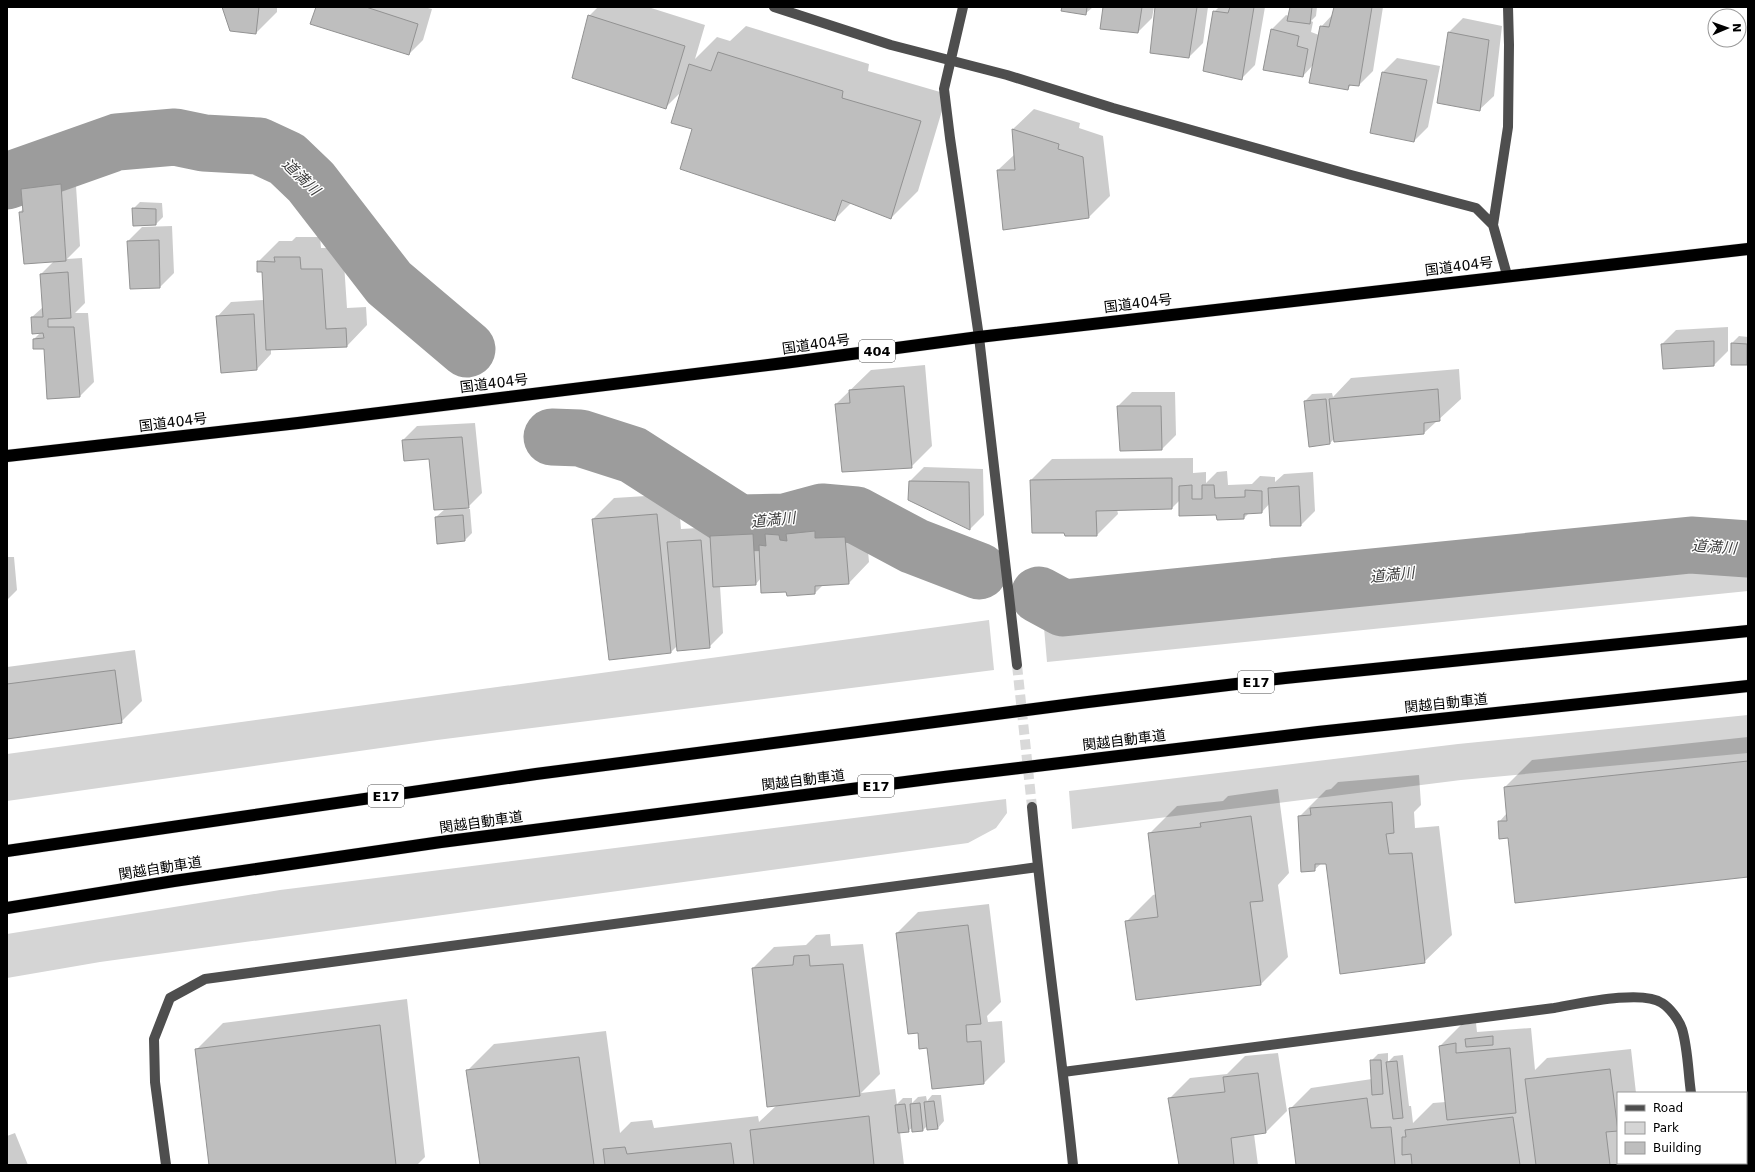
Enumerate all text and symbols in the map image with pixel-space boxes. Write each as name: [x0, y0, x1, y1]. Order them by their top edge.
north arrow: [1707, 8, 1747, 48]
text: N: [1730, 23, 1743, 33]
water label: 道満川: [279, 155, 325, 200]
street label: 国道404号: [1424, 254, 1494, 278]
street label: 国道404号: [1103, 291, 1173, 315]
street label: 国道404号: [781, 331, 851, 357]
road number: 404: [859, 340, 895, 362]
street label: 国道404号: [459, 371, 529, 395]
street label: 国道404号: [138, 410, 208, 434]
water label: 道満川: [750, 508, 798, 531]
water label: 道満川: [1691, 536, 1739, 558]
water label: 道満川: [1369, 563, 1417, 586]
road number: E17: [1238, 671, 1274, 693]
street label: 関越自動車道: [1403, 691, 1489, 715]
street label: 関越自動車道: [1081, 727, 1167, 753]
street label: 関越自動車道: [760, 767, 846, 793]
road number: E17: [858, 775, 894, 797]
road number: E17: [368, 785, 404, 807]
street label: 関越自動車道: [438, 808, 524, 836]
street label: 関越自動車道: [117, 854, 203, 882]
legend: [1617, 1092, 1747, 1164]
text: Road: [1653, 1101, 1683, 1115]
text: Park: [1653, 1121, 1679, 1135]
text: Building: [1653, 1141, 1702, 1155]

